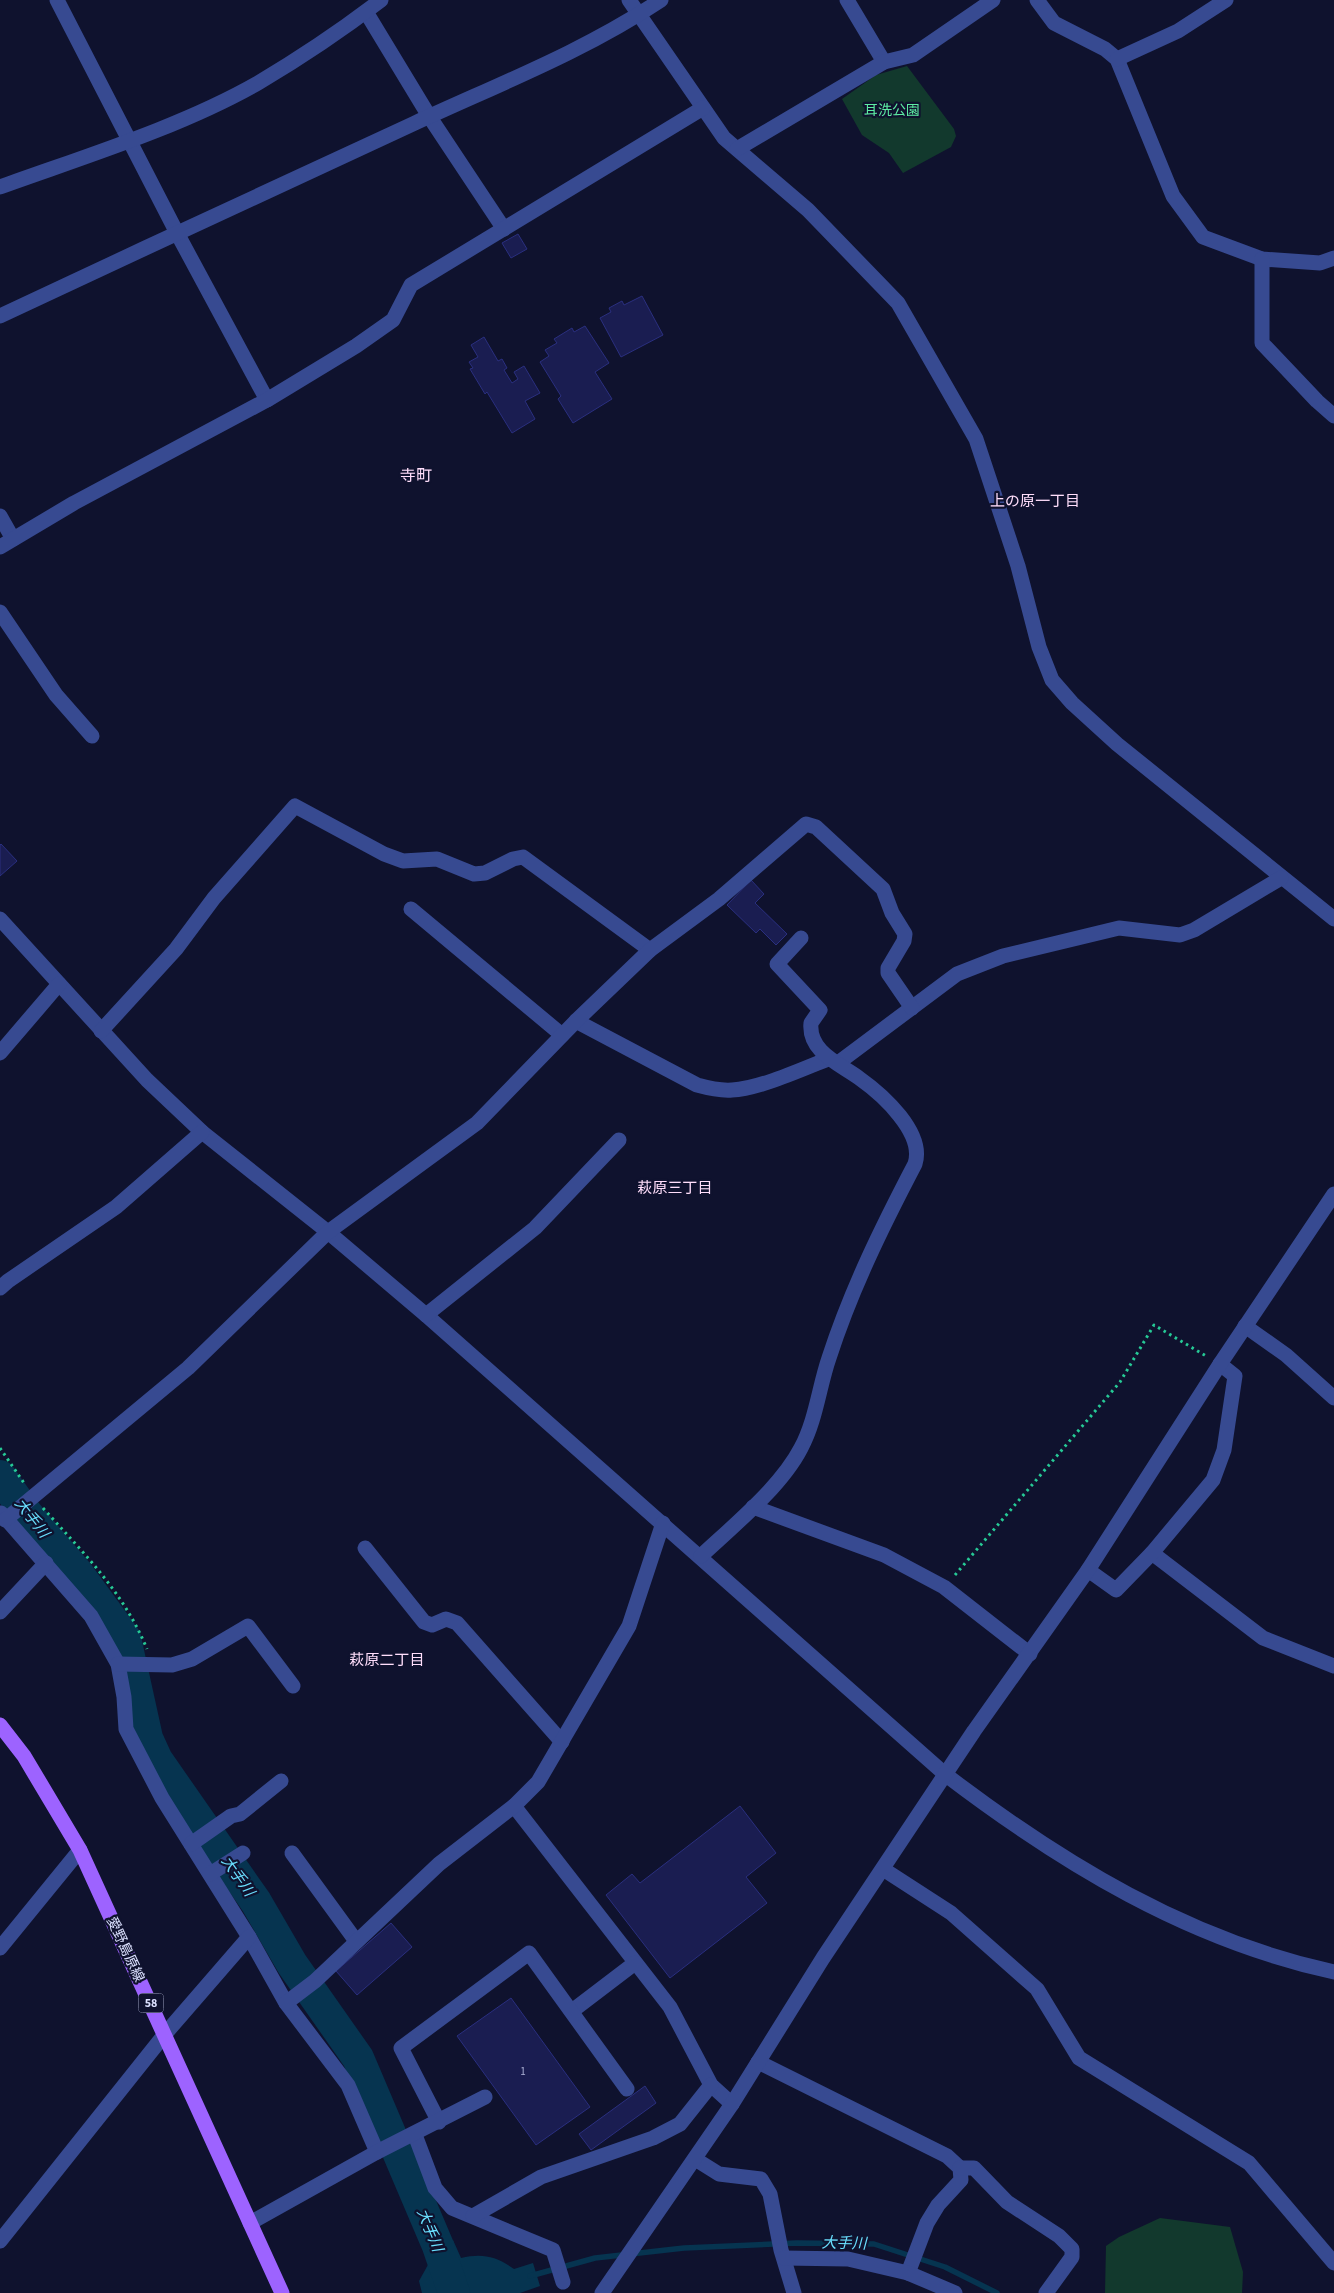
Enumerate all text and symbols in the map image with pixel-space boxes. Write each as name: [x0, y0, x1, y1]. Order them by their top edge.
park label: 耳洗公園: [864, 101, 920, 121]
district label: 寺町: [400, 465, 432, 487]
district label: 上の原一丁目: [990, 491, 1080, 512]
district label: 萩原三丁目: [637, 1178, 713, 1199]
water label: 大手川: [9, 1494, 55, 1544]
district label: 萩原二丁目: [349, 1650, 425, 1671]
water label: 大手川: [216, 1852, 260, 1902]
street label: 愛野島原線: [101, 1913, 149, 1985]
road number: 58: [138, 1994, 164, 2012]
house number: 1: [520, 2064, 526, 2079]
water label: 大手川: [411, 2205, 448, 2257]
water label: 大手川: [821, 2233, 869, 2254]

